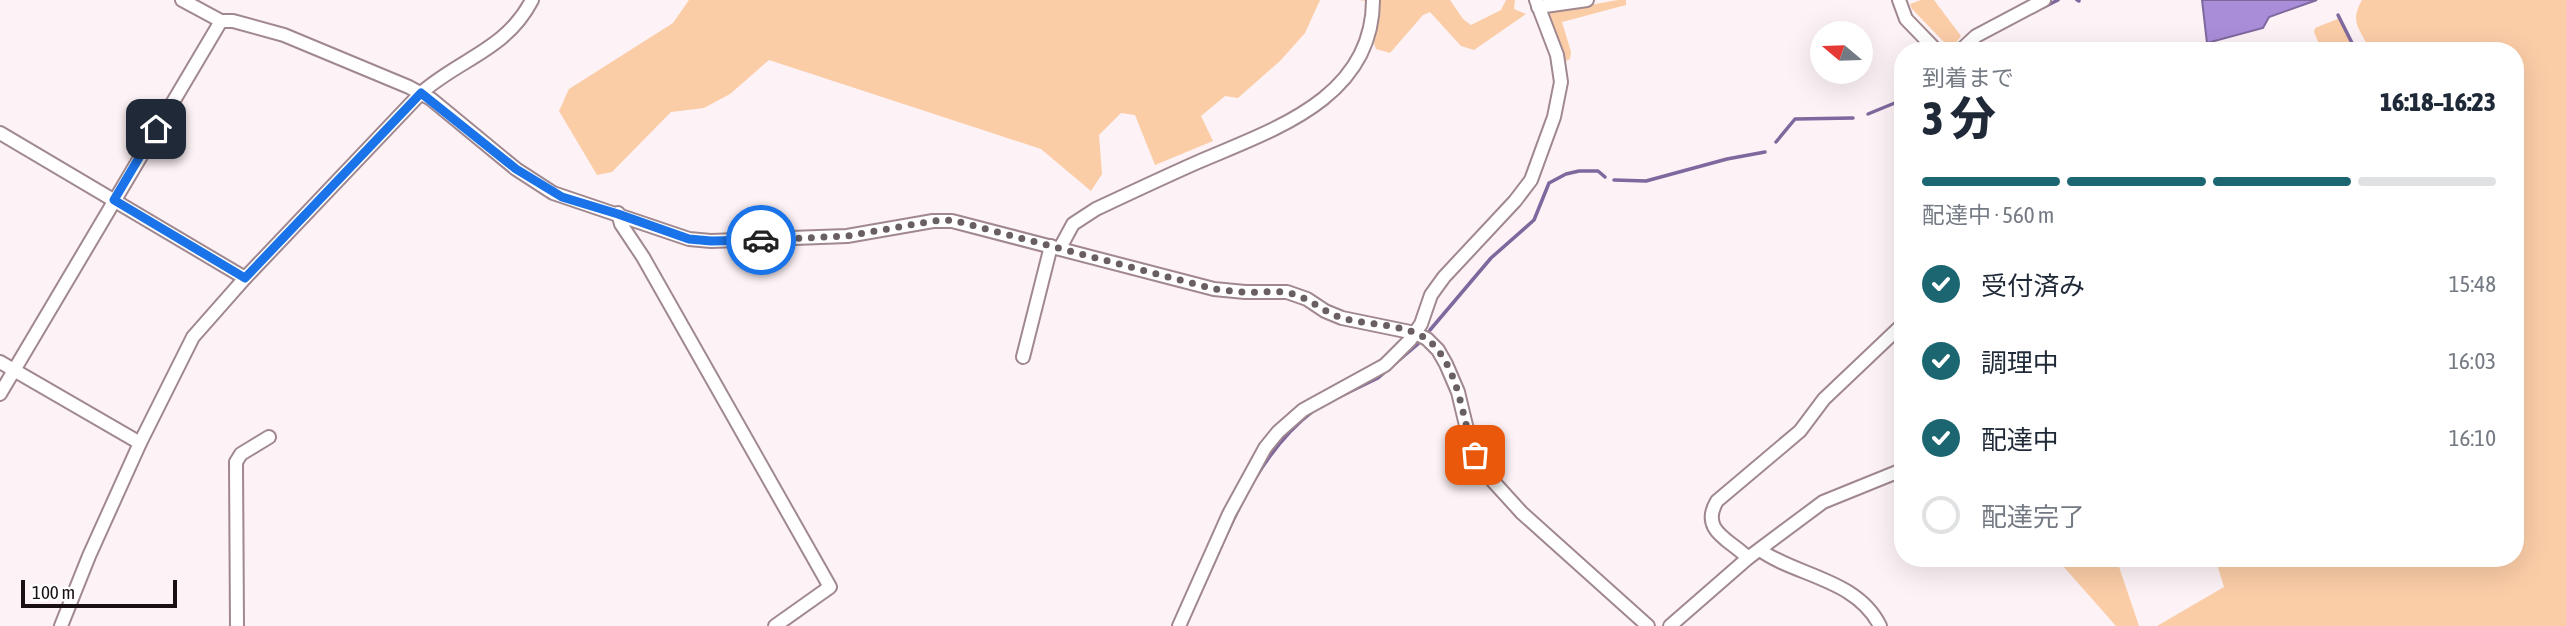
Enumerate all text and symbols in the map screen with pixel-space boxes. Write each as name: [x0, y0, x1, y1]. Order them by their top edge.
north arrow: [1810, 21, 1872, 84]
map controls: [1810, 21, 1873, 84]
text: 到着まで: [1922, 65, 2014, 91]
text: 16:18–16:23: [2380, 87, 2496, 117]
text: 3 分: [1922, 92, 1996, 145]
pin: [126, 99, 186, 159]
icon: home: [137, 110, 175, 148]
text: 配達中 · 560 m: [1922, 202, 2054, 228]
courier: [726, 205, 796, 275]
icon: car: [742, 221, 780, 259]
icon: check: [1922, 265, 1960, 303]
text: 受付済み: [1981, 271, 2085, 301]
text: 15:48: [2449, 271, 2496, 297]
icon: check: [1922, 342, 1960, 380]
text: 調理中: [1981, 348, 2059, 378]
text: 16:03: [2448, 348, 2496, 374]
icon: check: [1922, 419, 1960, 457]
pin: [1445, 425, 1505, 485]
text: 配達中: [1981, 425, 2059, 455]
text: 16:10: [2449, 425, 2496, 451]
icon: bag: [1456, 436, 1494, 474]
text: 配達完了: [1981, 502, 2085, 532]
scale bar: [21, 577, 177, 609]
text: 100 m: [32, 581, 75, 603]

